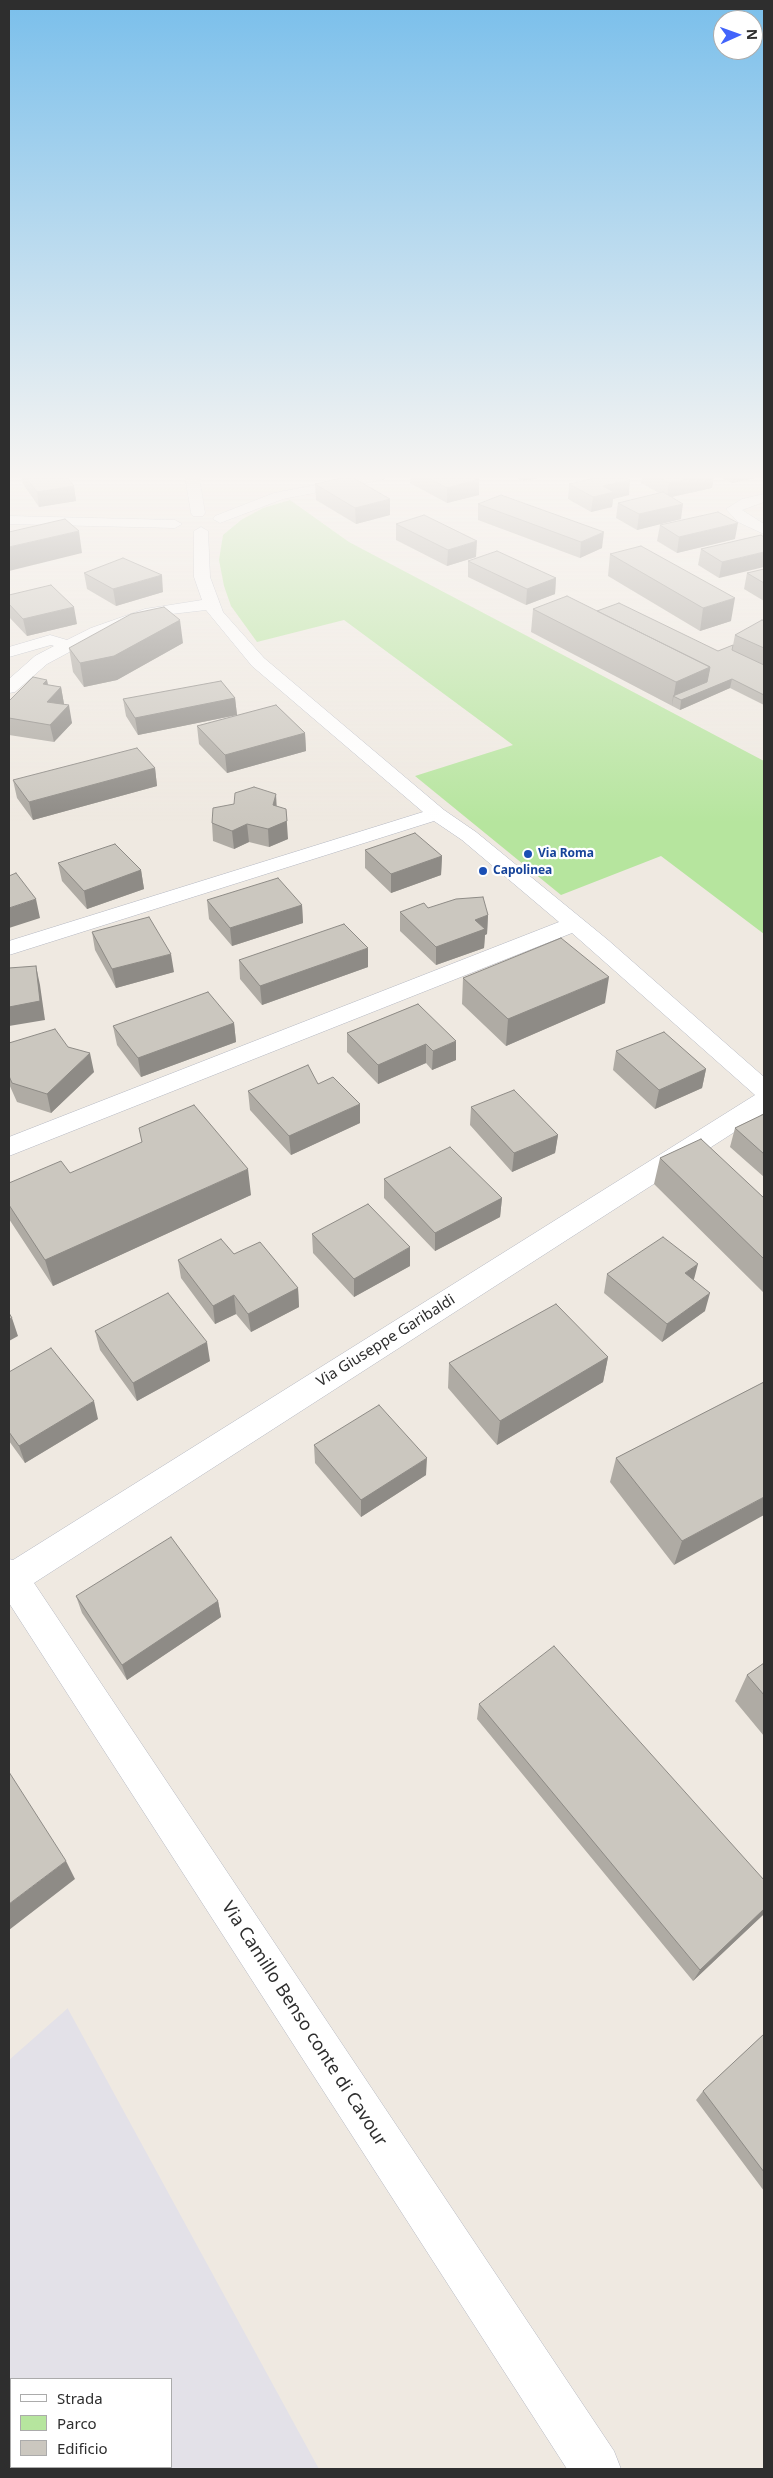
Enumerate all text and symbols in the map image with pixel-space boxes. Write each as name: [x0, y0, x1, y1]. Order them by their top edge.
north arrow: [713, 10, 763, 60]
text: N: [743, 28, 762, 41]
place label: Via Roma: [538, 847, 594, 861]
marker: Via Roma: [522, 848, 534, 860]
place label: Capolinea: [493, 864, 552, 878]
marker: Capolinea: [477, 865, 489, 877]
street label: Via Giuseppe Garibaldi: [314, 1291, 458, 1391]
street label: Via Camillo Benso conte di Cavour: [217, 1898, 391, 2150]
legend: [10, 2378, 172, 2468]
text: Strada: [57, 2388, 103, 2408]
text: Parco: [57, 2413, 97, 2433]
text: Edificio: [57, 2438, 108, 2458]

